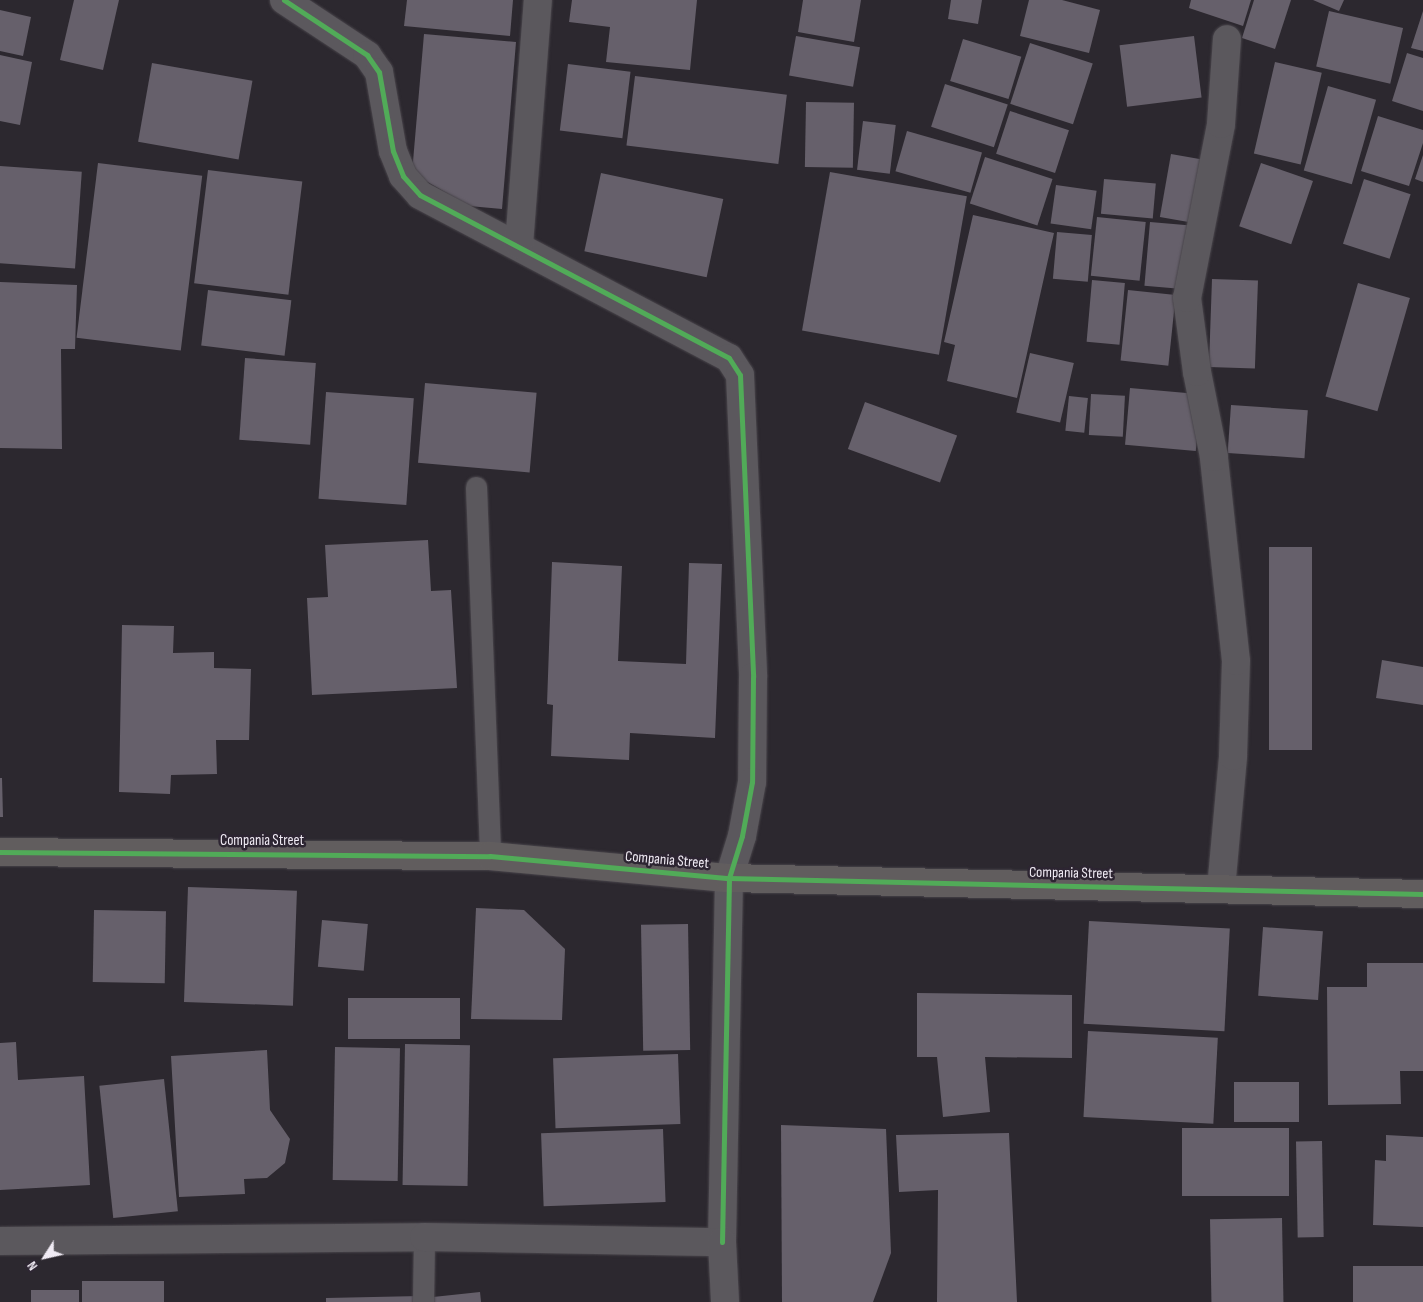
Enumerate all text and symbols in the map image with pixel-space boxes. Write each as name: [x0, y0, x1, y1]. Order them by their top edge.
street label: Compania Street: [220, 832, 304, 850]
street label: Compania Street: [624, 847, 710, 873]
street label: Compania Street: [1029, 863, 1113, 883]
north arrow: [20, 1232, 70, 1282]
text: N: [23, 1258, 41, 1274]

